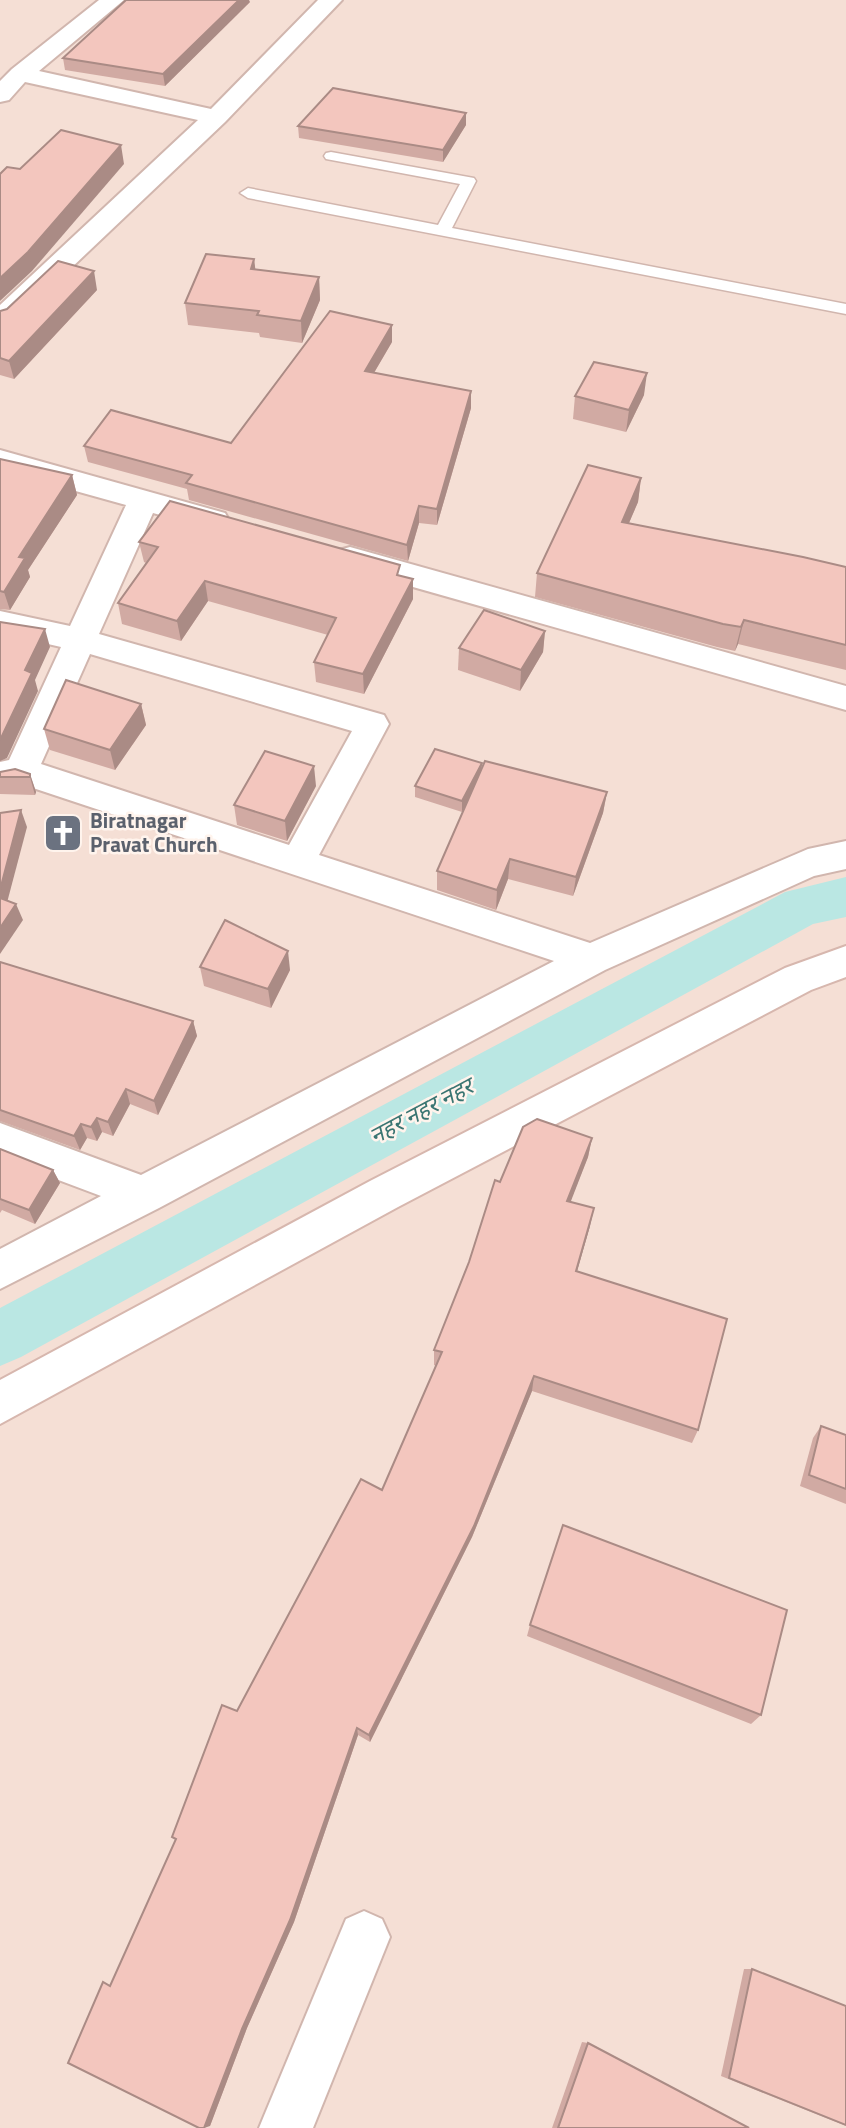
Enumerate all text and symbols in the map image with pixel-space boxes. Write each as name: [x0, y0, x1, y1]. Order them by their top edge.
place label: Biratnagar Pravat Church: [90, 804, 218, 860]
church icon: Biratnagar Pravat Church: [42, 812, 84, 854]
water label: नहर नहर नहर: [363, 1066, 483, 1153]

